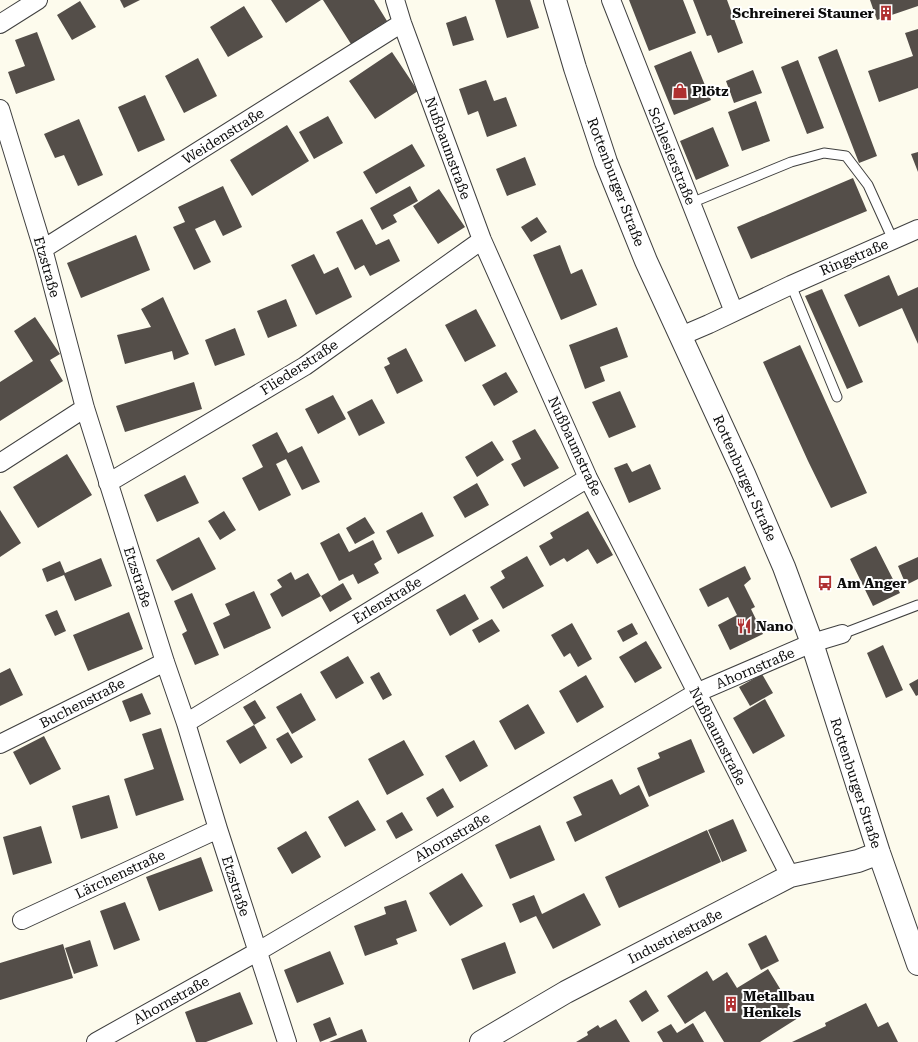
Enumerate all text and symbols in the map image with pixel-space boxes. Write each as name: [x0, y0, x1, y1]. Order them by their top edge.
building icon: Schreinerei Stauner: [877, 4, 895, 22]
place label: Schreinerei Stauner: [732, 5, 875, 21]
shop icon: Plötz: [671, 82, 689, 100]
place label: Plötz: [692, 83, 728, 99]
street label: Nußbaumstraße: [422, 95, 474, 202]
street label: Weidenstraße: [179, 104, 267, 167]
street label: Schlesierstraße: [645, 105, 699, 207]
street label: Rottenburger Straße: [584, 115, 648, 249]
street label: Etzstraße: [31, 235, 63, 300]
street label: Ringstraße: [817, 235, 891, 279]
street label: Fliederstraße: [257, 336, 341, 398]
street label: Nußbaumstraße: [545, 394, 605, 499]
street label: Rottenburger Straße: [710, 412, 780, 544]
street label: Etzstraße: [121, 545, 155, 610]
street label: Erlenstraße: [350, 573, 424, 627]
bus stop icon: Am Anger: [816, 574, 834, 592]
place label: Am Anger: [837, 575, 907, 591]
restaurant icon: Nano: [735, 617, 753, 635]
place label: Nano: [756, 618, 793, 634]
street label: Ahornstraße: [713, 644, 797, 692]
street label: Buchenstraße: [37, 675, 127, 731]
street label: Nußbaumstraße: [686, 684, 750, 788]
street label: Rottenburger Straße: [827, 716, 885, 851]
street label: Ahornstraße: [412, 809, 493, 865]
street label: Lärchenstraße: [73, 846, 168, 902]
street label: Etzstraße: [219, 854, 253, 919]
street label: Industriestraße: [625, 905, 725, 967]
street label: Ahornstraße: [130, 973, 212, 1027]
place label: Metallbau Henkels: [743, 988, 814, 1020]
building icon: Metallbau Henkels: [722, 995, 740, 1013]

